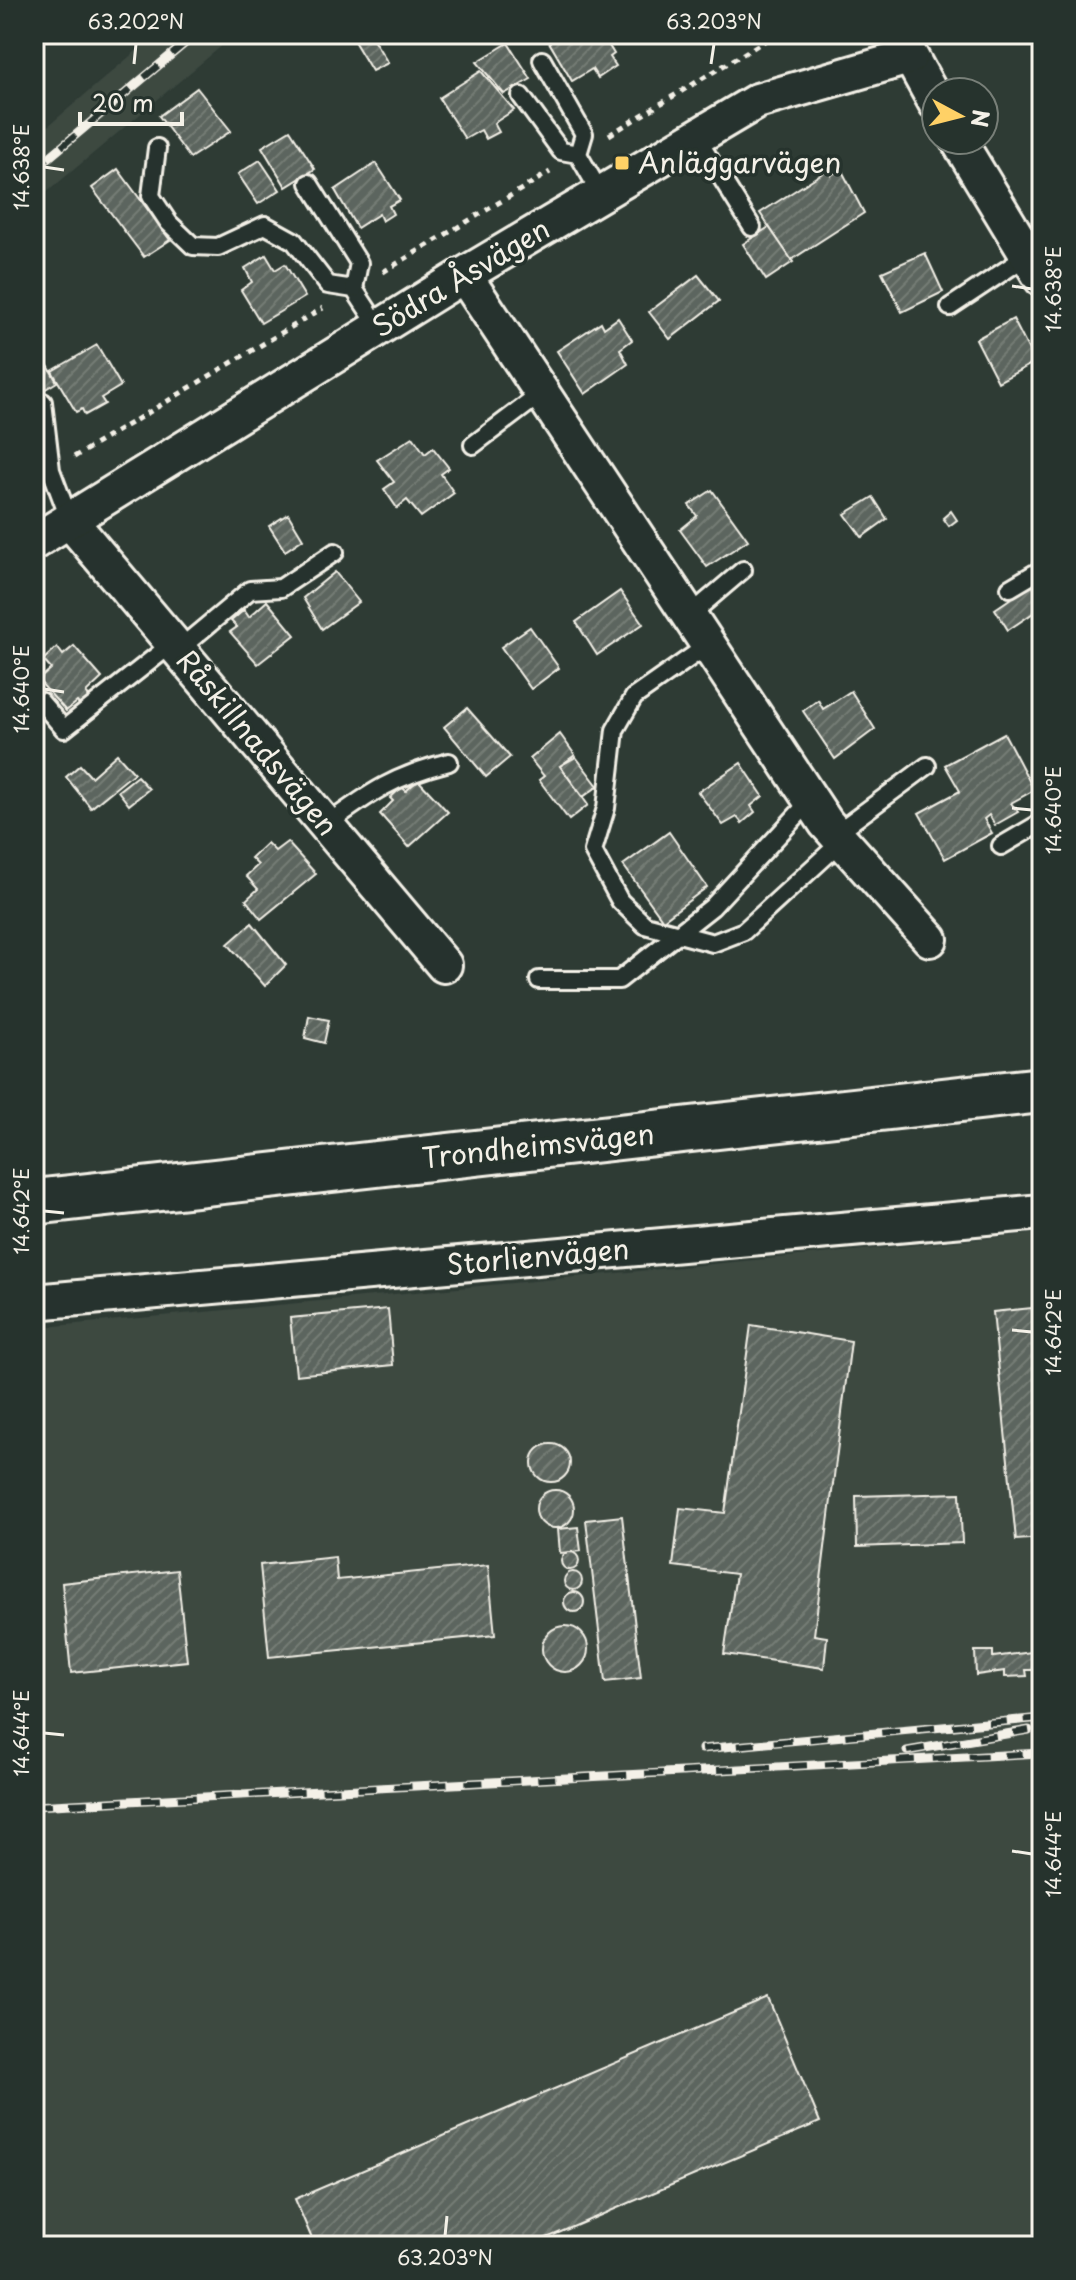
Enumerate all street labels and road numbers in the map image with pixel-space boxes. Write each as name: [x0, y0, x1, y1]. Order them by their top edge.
street label: Södra Åsvägen: [363, 207, 557, 347]
street label: Råskillnadsvägen: [167, 639, 349, 845]
street label: Trondheimsvägen: [419, 1111, 656, 1178]
street label: Storlienvägen: [445, 1226, 631, 1285]

